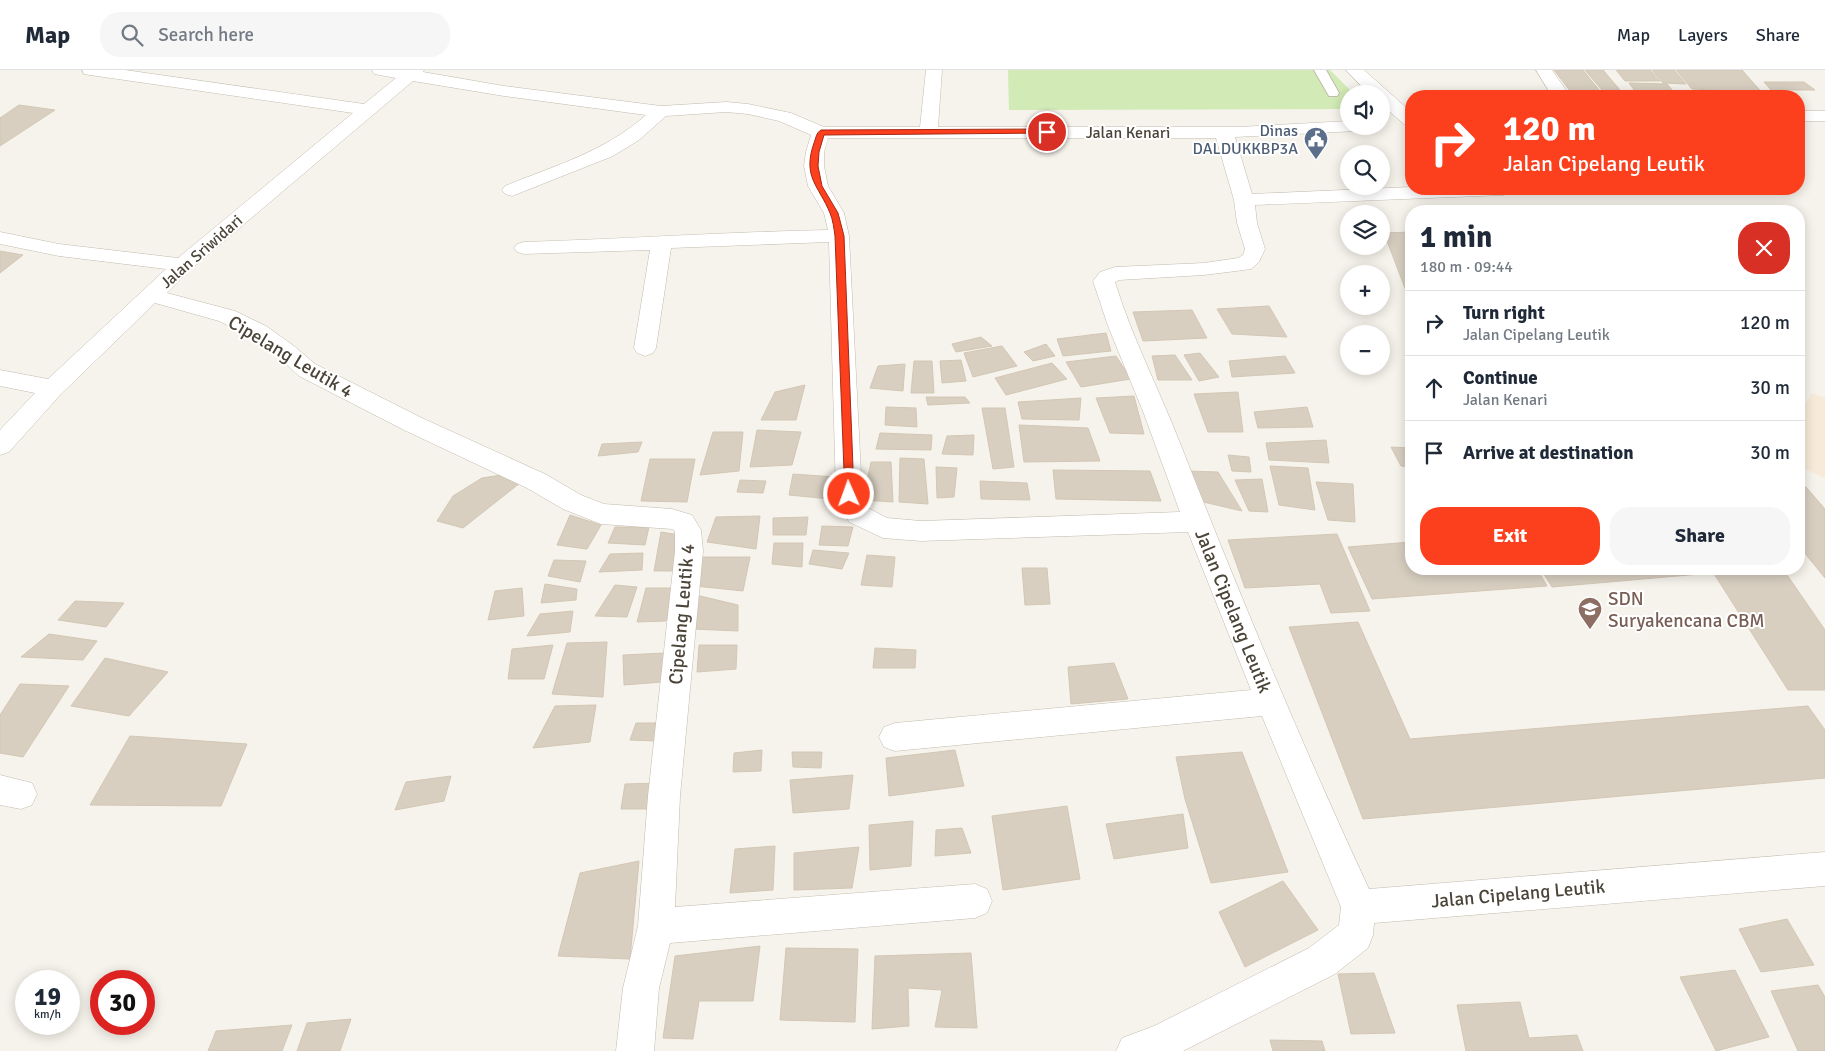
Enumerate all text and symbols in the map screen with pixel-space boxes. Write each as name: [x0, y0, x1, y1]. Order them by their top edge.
search box: [100, 12, 450, 57]
text: Map: [25, 20, 70, 50]
icon: search: [118, 21, 146, 49]
text: Search here: [158, 23, 254, 47]
text: Map: [1617, 24, 1650, 46]
text: Layers: [1678, 24, 1728, 46]
text: Share: [1756, 24, 1800, 46]
map controls: [1340, 85, 1390, 375]
button: sound: [1340, 85, 1390, 135]
text: 120 m: [1503, 107, 1596, 150]
icon: right: [1420, 110, 1485, 175]
pin: [1026, 111, 1068, 153]
icon: arrive: [1033, 118, 1061, 146]
place label: Dinas DALDUKKBP3A: [1193, 121, 1298, 159]
street label: Jalan Kenari: [1086, 123, 1170, 143]
public building icon: Dinas DALDUKKBP3A: [1303, 126, 1329, 160]
button: search: [1340, 145, 1390, 195]
text: Jalan Cipelang Leutik: [1503, 150, 1705, 177]
button: layers: [1340, 205, 1390, 255]
street label: Jalan Sriwidari: [156, 211, 247, 293]
text: 1 min: [1420, 219, 1492, 256]
button: close: [1738, 222, 1790, 274]
text: 180 m · 09:44: [1420, 257, 1513, 277]
button: +: [1340, 265, 1390, 315]
text: Turn right: [1463, 301, 1545, 325]
icon: right: [1420, 309, 1448, 337]
street label: Cipelang Leutik 4: [224, 310, 357, 404]
text: 120 m: [1740, 311, 1790, 335]
button: −: [1340, 325, 1390, 375]
text: Jalan Cipelang Leutik: [1463, 325, 1610, 345]
text: Continue: [1463, 366, 1538, 390]
icon: ahead: [1420, 374, 1448, 402]
text: 30 m: [1750, 376, 1790, 400]
text: Jalan Kenari: [1463, 390, 1548, 410]
icon: arrive: [1420, 439, 1448, 467]
text: Arrive at destination: [1463, 441, 1634, 465]
text: 30 m: [1750, 441, 1790, 465]
position arrow: [822, 467, 874, 519]
button: Exit: [1420, 507, 1600, 565]
button: Share: [1610, 507, 1790, 565]
street label: Jalan Cipelang Leutik: [1189, 526, 1277, 697]
street label: Cipelang Leutik 4: [664, 543, 700, 685]
place label: SDN Suryakencana CBM: [1608, 587, 1765, 633]
school or university icon: SDN Suryakencana CBM: [1577, 596, 1603, 630]
street label: Jalan Cipelang Leutik: [1430, 874, 1606, 914]
speed limit sign: 30: [90, 970, 155, 1035]
text: 19: [34, 981, 61, 1012]
text: km/h: [34, 1007, 61, 1022]

